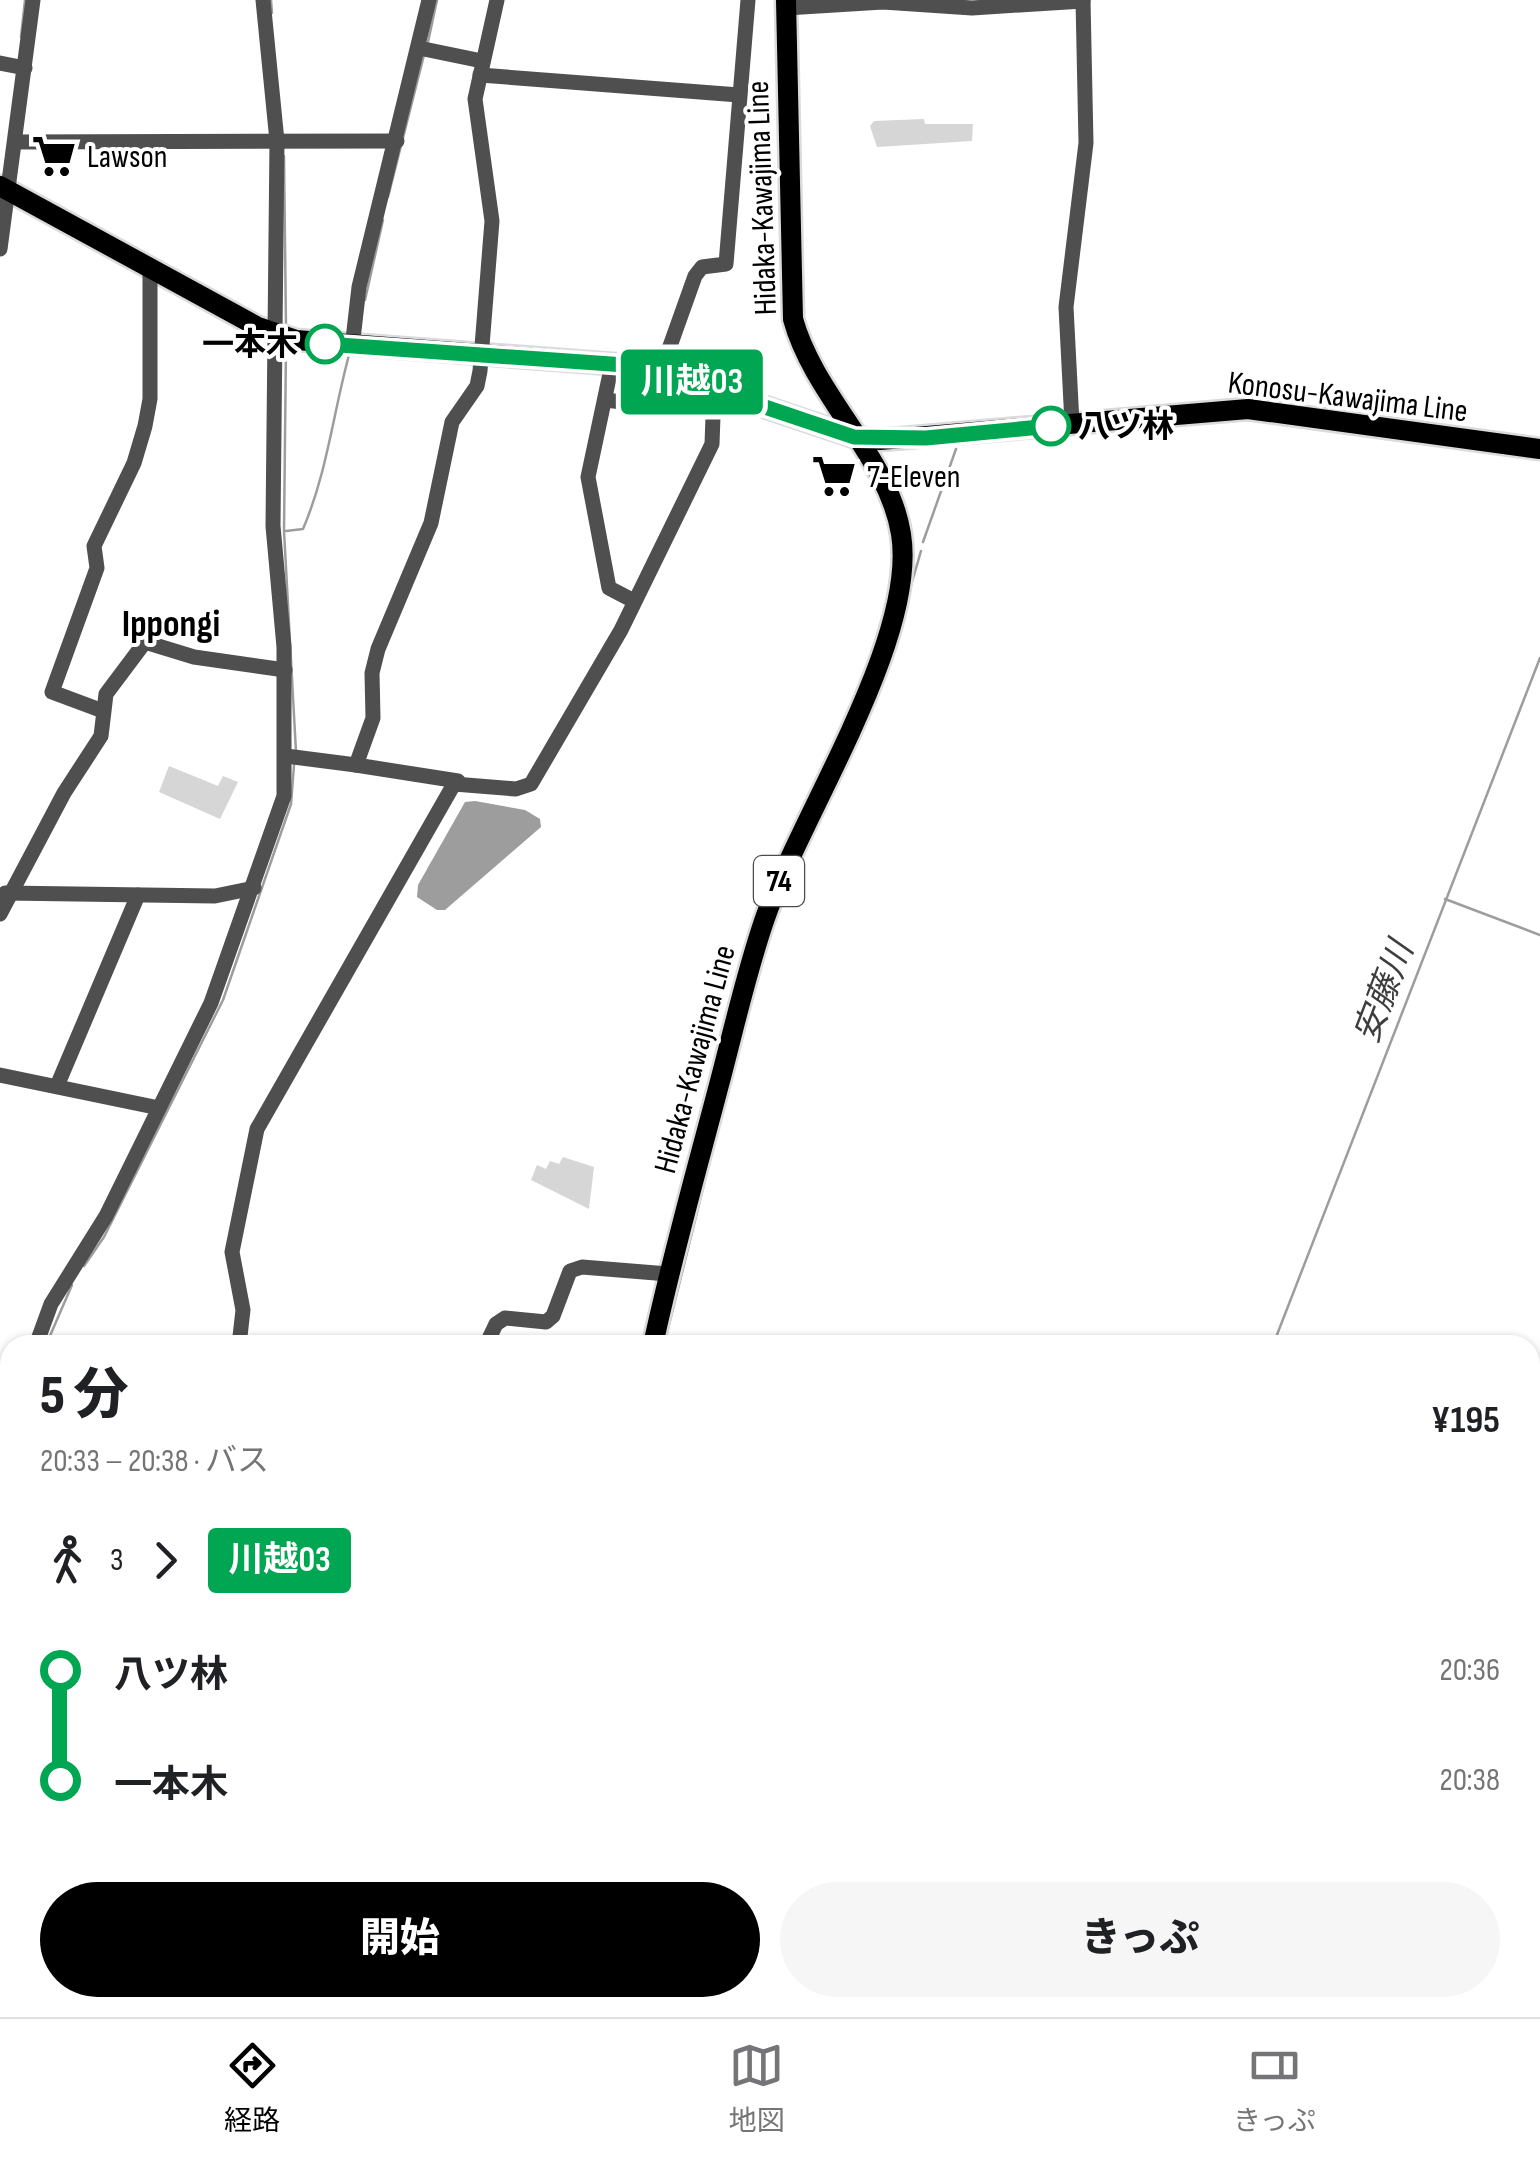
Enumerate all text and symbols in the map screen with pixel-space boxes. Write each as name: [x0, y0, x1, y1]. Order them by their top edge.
street label: Hidaka-Kawajima Line: [739, 80, 786, 316]
supermarket icon: Lawson: [30, 132, 78, 180]
place label: Lawson: [87, 138, 167, 177]
marker: 一本木: [306, 325, 344, 363]
place label: 一本木: [202, 326, 298, 365]
line badge: 川越03: [622, 350, 762, 414]
text: 川越03: [641, 361, 743, 404]
street label: Konosu-Kawajima Line: [1226, 363, 1470, 432]
marker: 八ツ林: [1032, 407, 1070, 445]
place label: 八ツ林: [1078, 408, 1174, 447]
supermarket icon: 7-Eleven: [810, 452, 858, 500]
place label: 7-Eleven: [867, 458, 960, 497]
district label: Ippongi: [122, 602, 220, 647]
road number: 74: [754, 856, 804, 906]
water label: 安藤川: [1346, 932, 1425, 1049]
street label: Hidaka-Kawajima Line: [646, 941, 745, 1178]
text: 5 分: [40, 1363, 129, 1430]
text: ¥195: [1431, 1398, 1500, 1443]
text: 20:33 – 20:38 · バス: [40, 1442, 269, 1481]
icon: walk: [40, 1533, 95, 1588]
icon: forward: [138, 1533, 193, 1588]
text: 川越03: [228, 1539, 331, 1582]
text: 3: [110, 1541, 123, 1580]
text: 20:36: [1439, 1651, 1500, 1690]
text: 八ツ林: [114, 1653, 228, 1698]
text: 20:38: [1439, 1761, 1500, 1800]
text: 一本木: [114, 1763, 228, 1808]
button: 開始: [40, 1882, 760, 1997]
button: きっぷ: [780, 1882, 1500, 1997]
tab: 経路: [224, 2038, 280, 2138]
tab: 地図: [729, 2038, 785, 2138]
tab: きっぷ: [1233, 2038, 1316, 2138]

